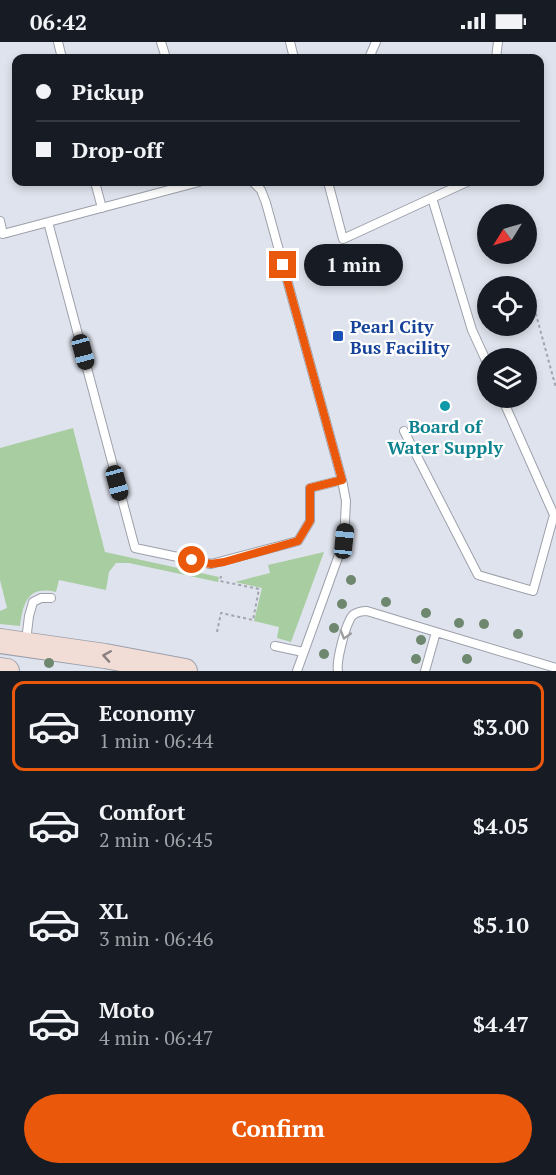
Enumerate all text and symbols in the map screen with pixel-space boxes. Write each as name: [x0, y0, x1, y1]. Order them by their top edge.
text: 06:42: [30, 7, 87, 36]
text: Pickup: [72, 77, 144, 106]
text: Drop-off: [72, 135, 163, 164]
north arrow: [477, 204, 537, 264]
map controls: [477, 204, 537, 408]
callout: 1 min: [304, 244, 403, 286]
route end: [269, 251, 296, 278]
text: 1 min: [326, 251, 381, 278]
button: locate: [477, 276, 537, 336]
place label: Pearl City Bus Facility: [350, 314, 450, 359]
marker: Pearl City Bus Facility: [331, 329, 345, 343]
car: [70, 332, 96, 372]
button: layers: [477, 348, 537, 408]
marker: Board of Water Supply: [438, 399, 452, 413]
place label: Board of Water Supply: [387, 414, 503, 459]
car: [104, 463, 130, 503]
car: [333, 522, 355, 560]
route start: [178, 546, 205, 573]
one-way arrow: [340, 629, 352, 640]
one-way arrow: [103, 650, 113, 663]
text: Economy: [99, 698, 195, 727]
icon: car: [27, 699, 81, 753]
text: $3.00: [473, 712, 529, 741]
text: 1 min · 06:44: [99, 727, 213, 754]
text: Comfort: [99, 797, 185, 826]
icon: car: [27, 798, 81, 852]
text: $4.05: [473, 811, 529, 840]
text: 2 min · 06:45: [99, 826, 213, 853]
text: XL: [99, 896, 128, 925]
icon: car: [27, 897, 81, 951]
text: $5.10: [473, 910, 529, 939]
text: 3 min · 06:46: [99, 925, 213, 952]
text: Moto: [99, 995, 154, 1024]
icon: car: [27, 996, 81, 1050]
text: $4.47: [473, 1009, 529, 1038]
text: 4 min · 06:47: [99, 1024, 213, 1051]
button: Confirm: [24, 1094, 532, 1163]

